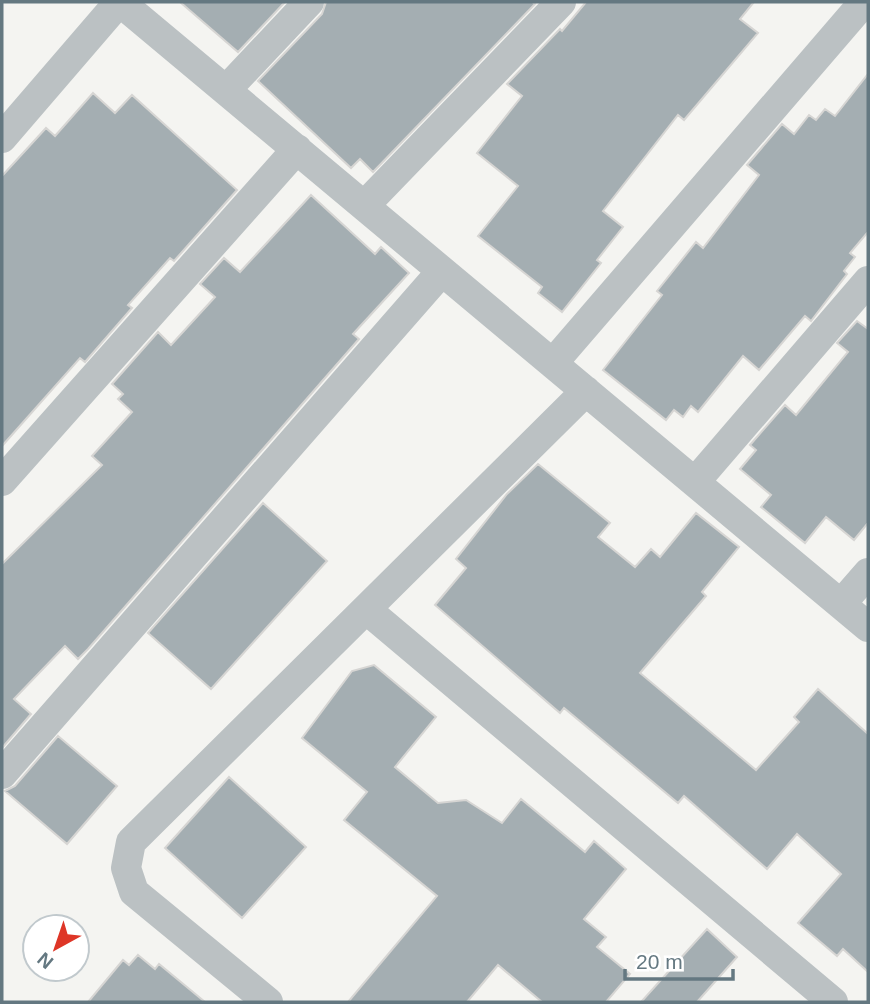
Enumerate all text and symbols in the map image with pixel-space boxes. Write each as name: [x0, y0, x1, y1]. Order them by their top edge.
north arrow: [21, 913, 91, 983]
scale bar: [625, 937, 734, 981]
text: N: [33, 948, 57, 973]
text: 20 m: [636, 950, 683, 973]

